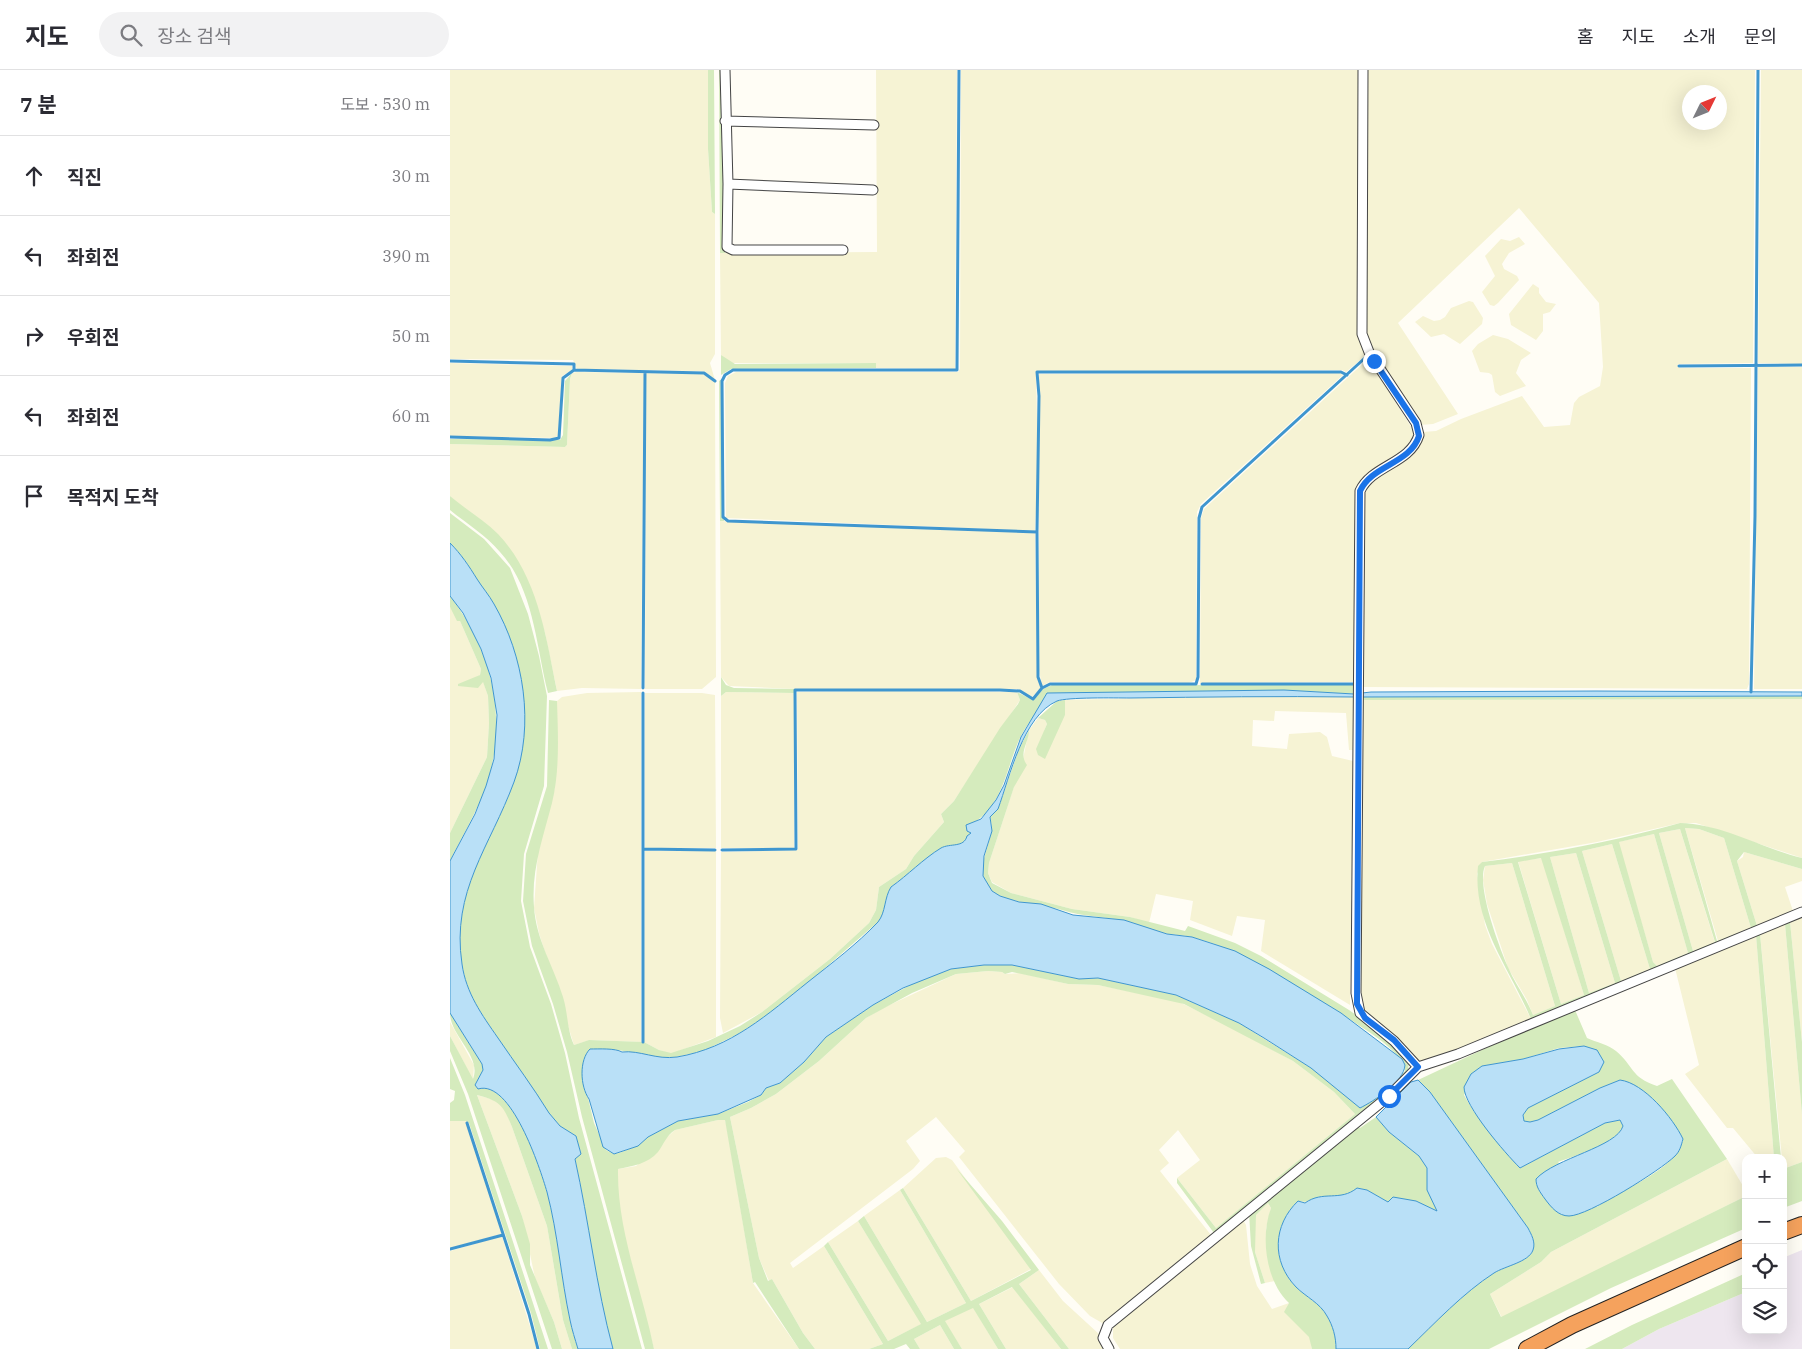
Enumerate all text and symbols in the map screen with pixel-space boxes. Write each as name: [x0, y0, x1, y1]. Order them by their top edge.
search box: [99, 12, 449, 57]
text: 지도: [25, 20, 69, 52]
icon: search: [117, 21, 145, 49]
text: 장소 검색: [157, 24, 232, 48]
text: 홈: [1577, 25, 1594, 48]
text: 지도: [1622, 25, 1655, 48]
text: 소개: [1683, 25, 1716, 48]
text: 문의: [1744, 25, 1777, 48]
north arrow: [1682, 85, 1727, 130]
text: 7 분: [20, 90, 57, 118]
text: 도보 · 530 m: [340, 94, 430, 114]
icon: ahead: [20, 162, 48, 190]
text: 직진: [67, 165, 102, 189]
text: 30 m: [392, 166, 430, 186]
icon: left: [20, 242, 48, 270]
text: 좌회전: [67, 245, 119, 269]
text: 390 m: [382, 246, 430, 266]
icon: right: [20, 322, 48, 350]
text: 우회전: [67, 325, 119, 349]
text: 50 m: [392, 326, 430, 346]
route end: [1363, 350, 1386, 373]
icon: left: [20, 402, 48, 430]
text: 좌회전: [67, 405, 119, 429]
text: 60 m: [392, 406, 430, 426]
icon: arrive: [20, 482, 48, 510]
text: 목적지 도착: [67, 485, 159, 509]
route start: [1378, 1085, 1401, 1108]
map controls: [1742, 1154, 1787, 1334]
button: +: [1742, 1154, 1787, 1199]
button: −: [1742, 1199, 1787, 1244]
button: locate: [1742, 1244, 1787, 1289]
button: layers: [1742, 1289, 1787, 1334]

